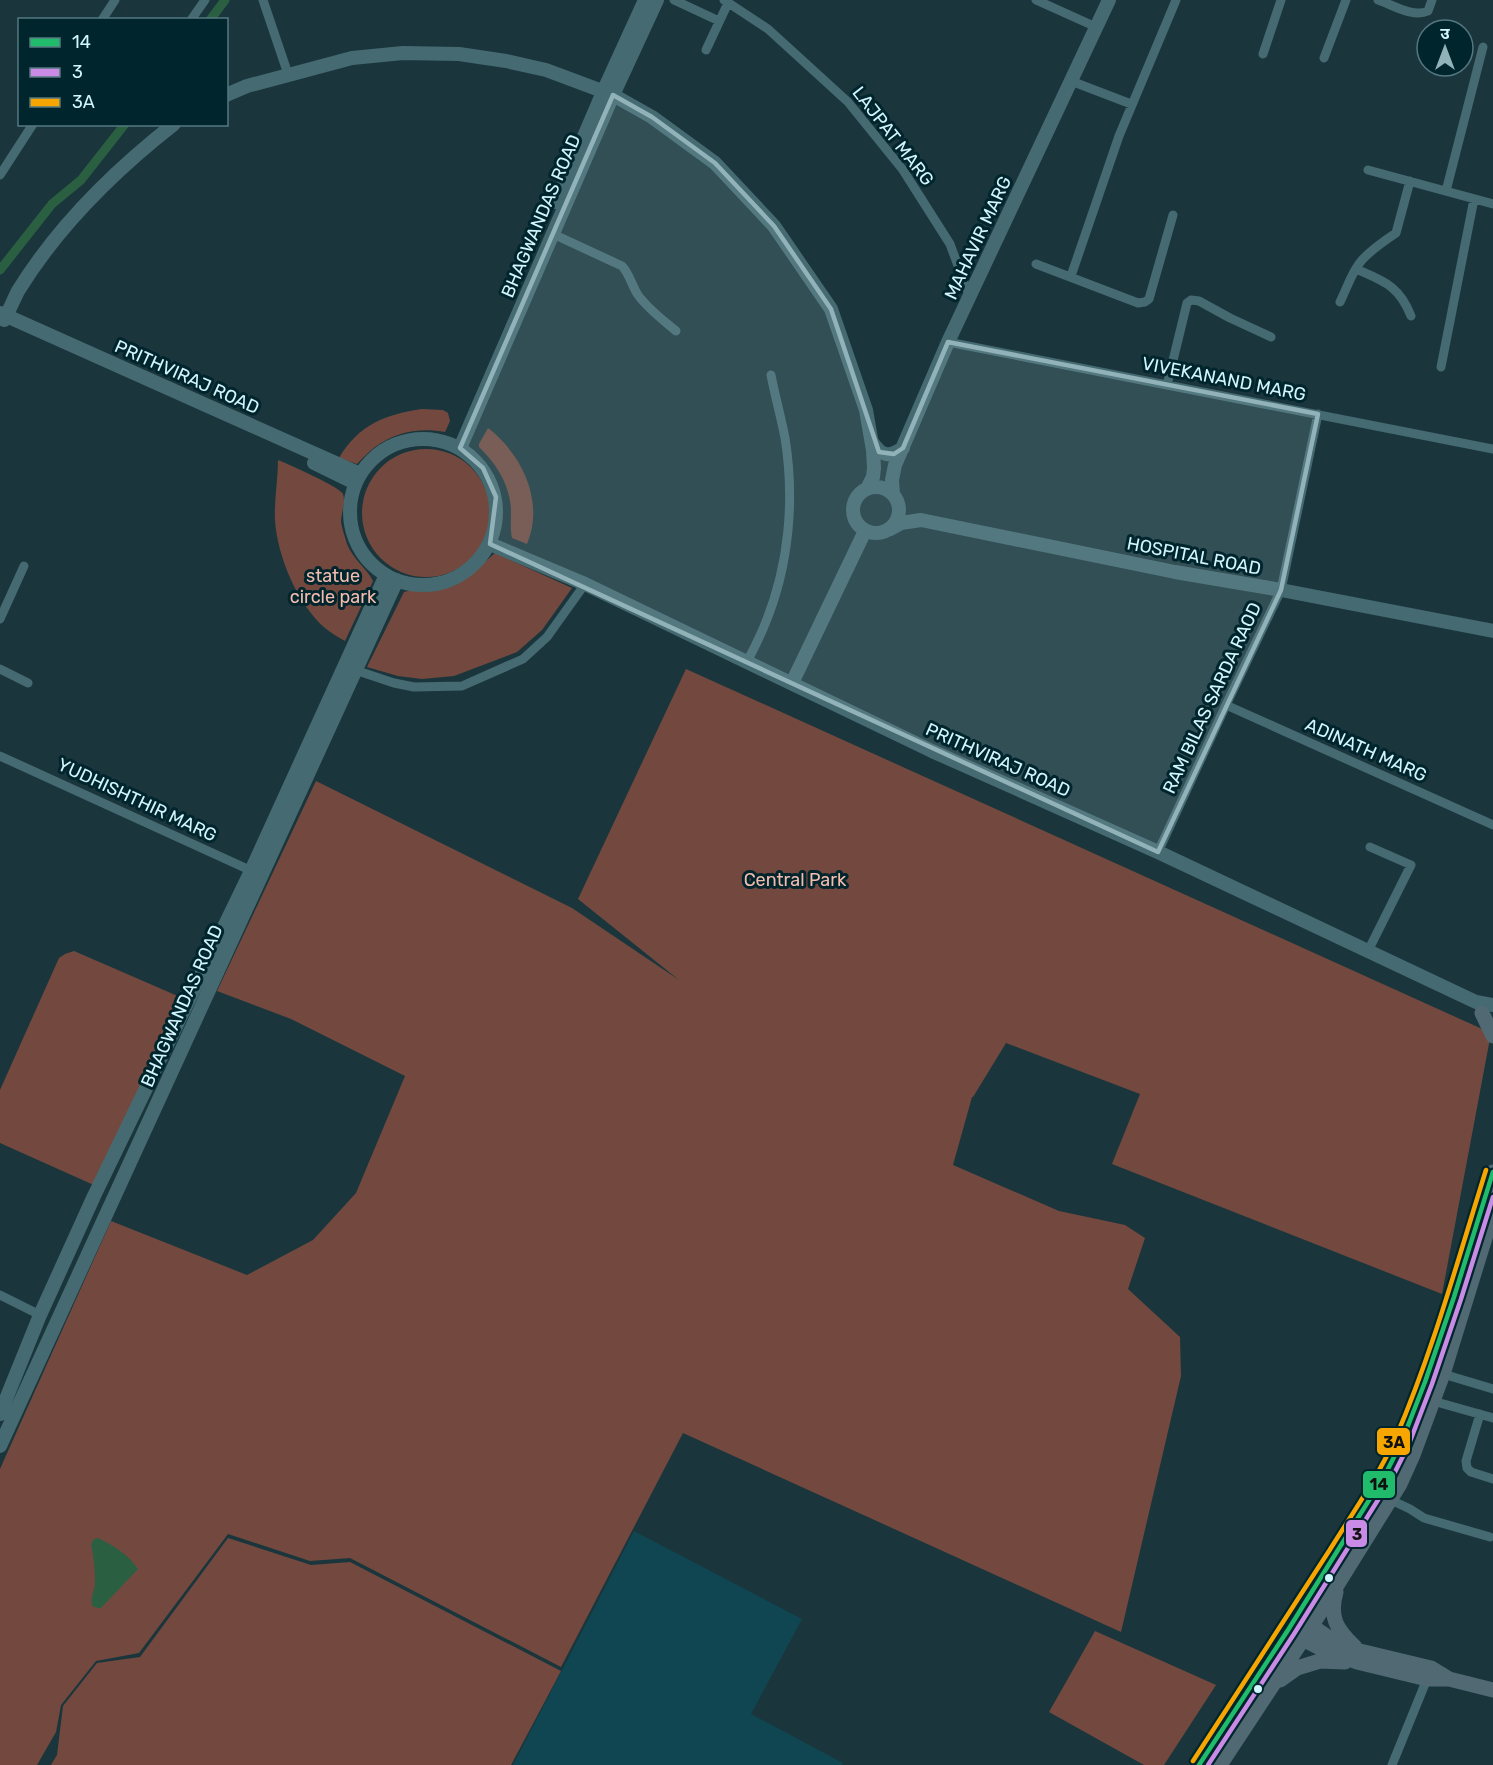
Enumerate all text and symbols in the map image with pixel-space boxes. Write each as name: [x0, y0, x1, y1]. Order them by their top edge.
legend: [18, 18, 228, 126]
north arrow: [1415, 18, 1475, 78]
text: उ: [1440, 24, 1450, 43]
text: 14: [72, 31, 91, 53]
text: 3: [72, 61, 83, 83]
street label: LAJPAT MARG: [847, 82, 939, 190]
text: 3A: [72, 91, 95, 113]
street label: BHAGWANDAS ROAD: [497, 131, 585, 301]
street label: MAHAVIR MARG: [940, 173, 1016, 303]
street label: PRITHVIRAJ ROAD: [111, 335, 263, 419]
street label: VIVEKANAND MARG: [1140, 352, 1308, 406]
street label: HOSPITAL ROAD: [1125, 532, 1263, 580]
park label: statue circle park: [290, 565, 377, 608]
street label: RAM BILAS SARDA RAOD: [1158, 599, 1266, 797]
street label: ADINATH MARG: [1302, 713, 1430, 787]
street label: PRITHVIRAJ ROAD: [922, 718, 1074, 802]
street label: YUDHISHTHIR MARG: [54, 753, 220, 847]
park label: Central Park: [744, 869, 847, 891]
street label: BHAGWANDAS ROAD: [136, 922, 228, 1090]
line badge: 3A: [1376, 1427, 1411, 1456]
text: 3A: [1383, 1433, 1406, 1452]
line badge: 14: [1362, 1470, 1396, 1499]
text: 14: [1370, 1475, 1389, 1494]
line badge: 3: [1345, 1519, 1368, 1548]
text: 3: [1352, 1525, 1362, 1544]
unlabelled marker: [1323, 1572, 1335, 1584]
unlabelled marker: [1252, 1683, 1264, 1695]

